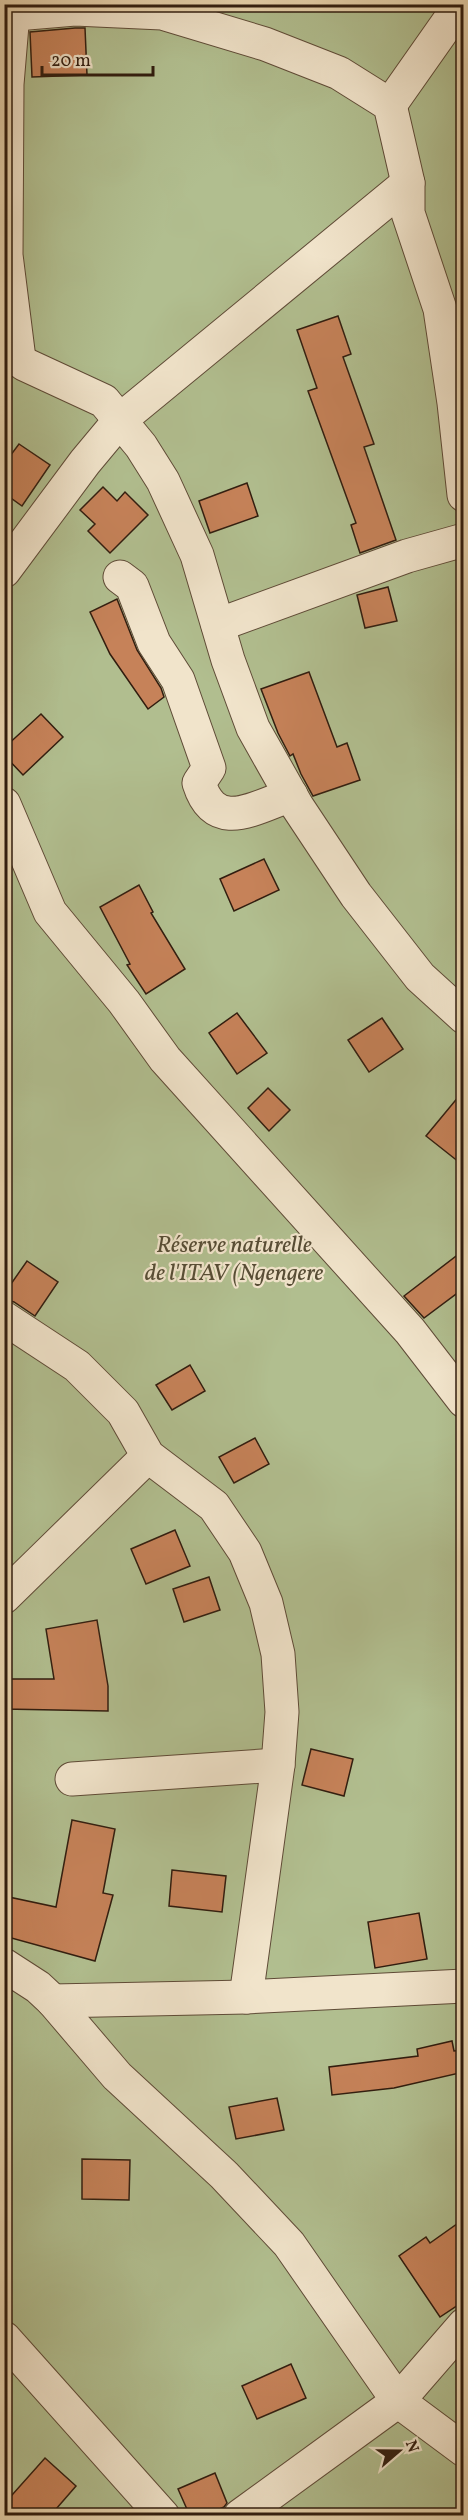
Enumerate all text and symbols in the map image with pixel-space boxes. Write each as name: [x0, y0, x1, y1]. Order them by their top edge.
scale bar: [42, 39, 153, 77]
text: 20 m: [51, 49, 91, 74]
park label: Réserve naturelle de l'ITAV (Ngengere: [145, 1229, 324, 1291]
north arrow: [369, 2421, 429, 2481]
text: N: [399, 2437, 424, 2456]

